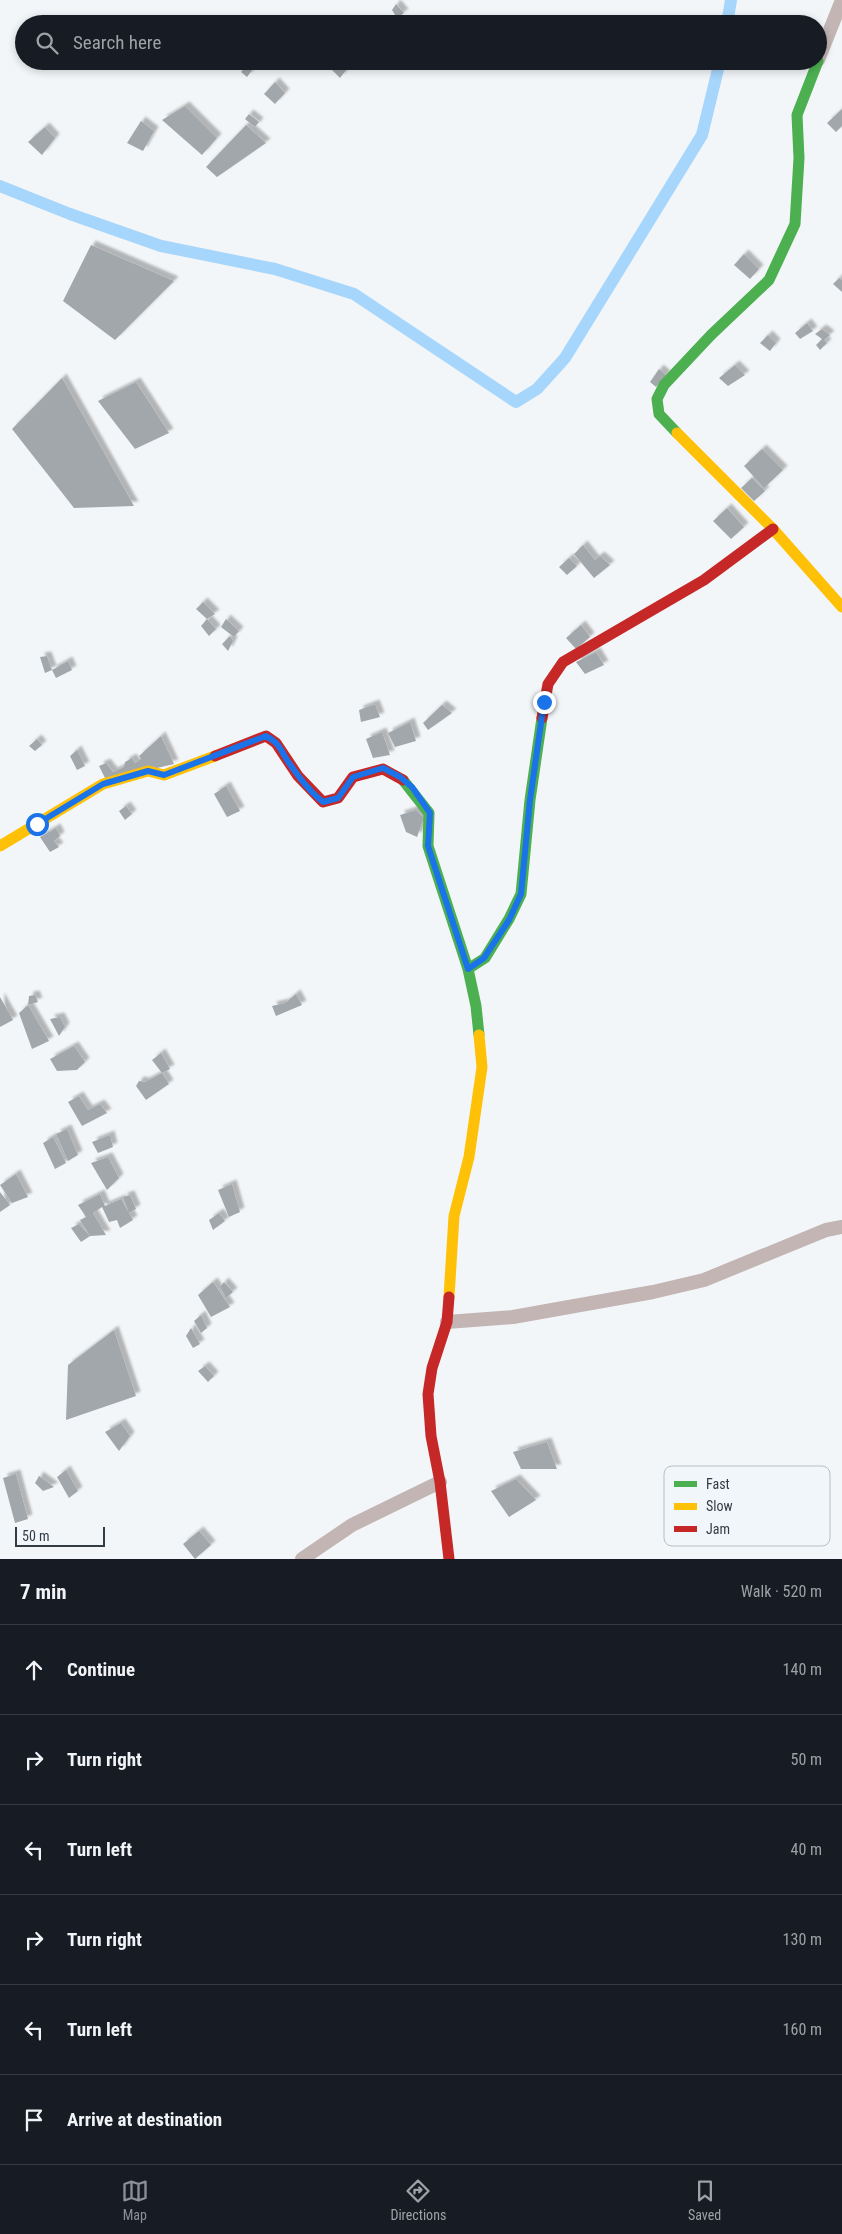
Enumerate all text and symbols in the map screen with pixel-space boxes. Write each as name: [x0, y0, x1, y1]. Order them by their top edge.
search box: [15, 15, 827, 70]
icon: search: [33, 29, 61, 57]
text: Search here: [73, 31, 161, 54]
route end: [533, 691, 556, 714]
route start: [26, 813, 49, 836]
legend: [664, 1466, 830, 1546]
text: Fast: [706, 1476, 730, 1492]
text: Slow: [706, 1498, 733, 1514]
text: Jam: [706, 1521, 730, 1537]
scale bar: [15, 1524, 105, 1547]
text: 50 m: [22, 1528, 50, 1544]
text: 7 min: [20, 1580, 67, 1604]
text: Walk · 520 m: [741, 1582, 822, 1601]
icon: ahead: [20, 1656, 48, 1684]
text: Continue: [67, 1658, 135, 1681]
text: 140 m: [783, 1660, 822, 1679]
icon: right: [20, 1746, 48, 1774]
text: Turn right: [67, 1748, 142, 1771]
text: 50 m: [790, 1750, 822, 1769]
icon: left: [20, 1836, 48, 1864]
text: Turn left: [67, 1838, 132, 1861]
text: 40 m: [790, 1840, 822, 1859]
icon: right: [20, 1926, 48, 1954]
text: Turn right: [67, 1928, 142, 1951]
text: 130 m: [783, 1930, 822, 1949]
icon: left: [20, 2016, 48, 2044]
text: Turn left: [67, 2018, 132, 2041]
text: 160 m: [783, 2020, 822, 2039]
icon: arrive: [20, 2106, 48, 2134]
text: Arrive at destination: [67, 2108, 222, 2131]
tab: Map: [121, 2177, 149, 2223]
tab: Directions: [390, 2177, 446, 2223]
tab: Saved: [688, 2177, 721, 2223]

